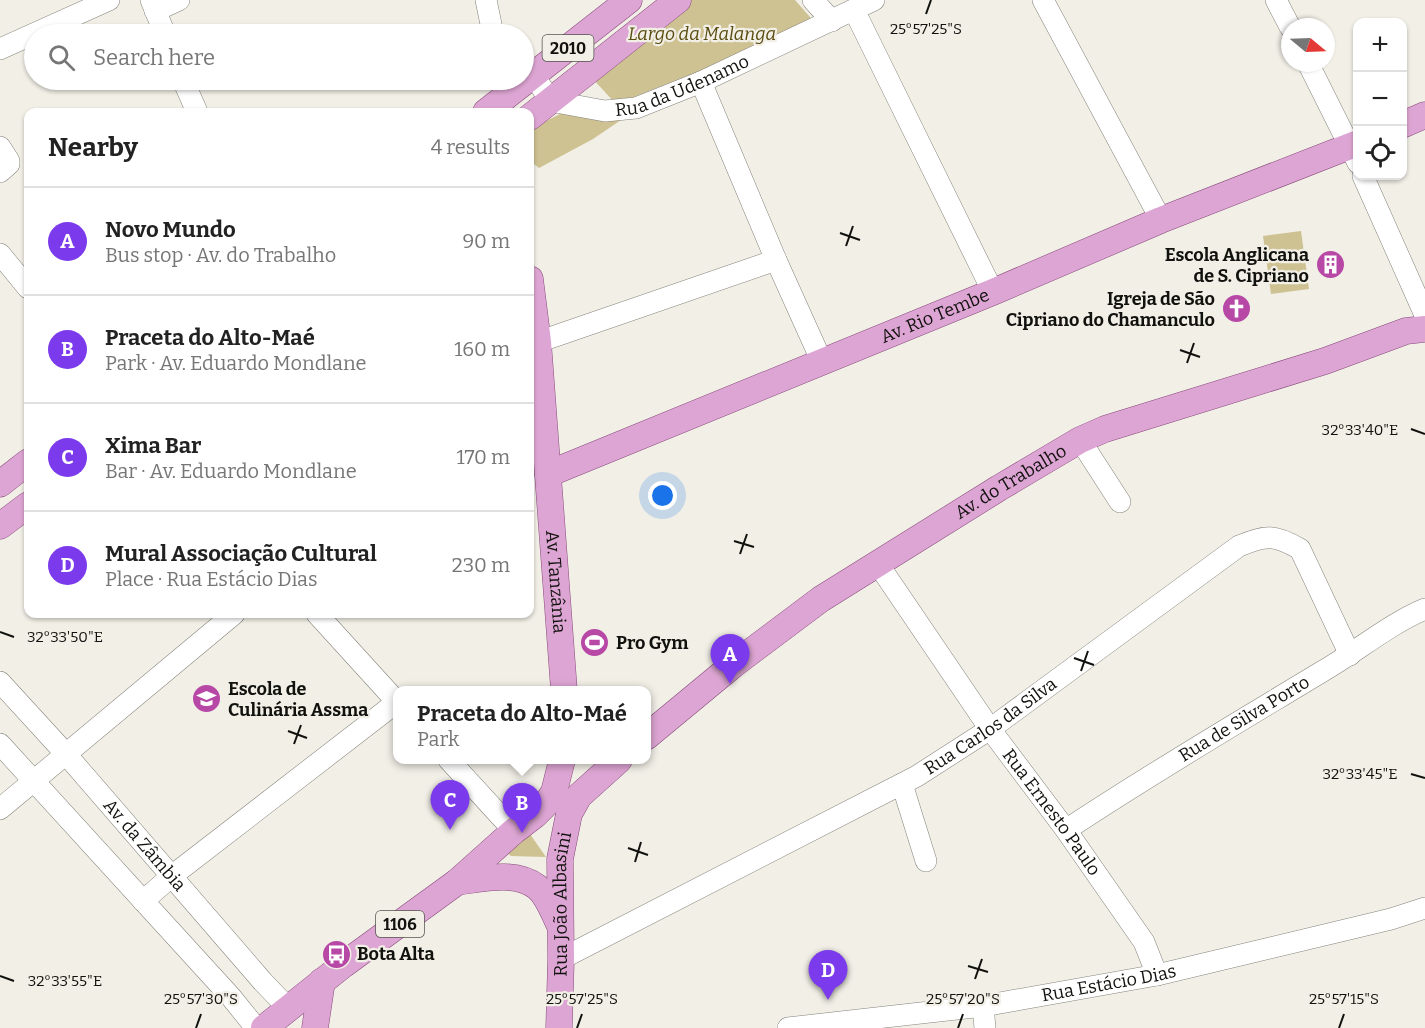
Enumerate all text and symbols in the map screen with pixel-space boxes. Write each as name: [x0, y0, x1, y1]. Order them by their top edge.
north arrow: [1281, 18, 1335, 72]
map controls: [1353, 18, 1407, 180]
button: +: [1353, 18, 1407, 72]
text: 25°57'25"S: [890, 20, 962, 38]
park label: Largo da Malanga: [628, 23, 776, 45]
search box: [24, 24, 534, 90]
road number: 2010: [542, 35, 594, 61]
icon: search: [45, 41, 78, 74]
text: Search here: [93, 44, 215, 71]
street label: Rua da Udenamo: [614, 50, 752, 121]
button: −: [1353, 72, 1407, 126]
button: locate: [1353, 126, 1407, 180]
text: Nearby: [48, 132, 138, 163]
text: 4 results: [431, 135, 510, 159]
text: Novo Mundo: [105, 216, 236, 243]
text: A: [60, 229, 75, 253]
text: 90 m: [462, 229, 510, 253]
text: Bus stop · Av. do Trabalho: [105, 243, 336, 267]
place label: Escola Anglicana de S. Cipriano: [1165, 244, 1309, 287]
building icon: Escola Anglicana de S. Cipriano: [1314, 249, 1346, 281]
street label: Av. Rio Tembe: [877, 284, 993, 348]
place label: Igreja de São Cipriano do Chamanculo: [1006, 288, 1215, 331]
church icon: Igreja de São Cipriano do Chamanculo: [1220, 293, 1252, 325]
text: Praceta do Alto-Maé: [105, 324, 315, 351]
text: B: [61, 337, 74, 361]
text: 160 m: [454, 337, 510, 361]
text: Park · Av. Eduardo Mondlane: [105, 351, 367, 375]
text: 32°33'40"E: [1322, 421, 1398, 439]
text: Xima Bar: [105, 432, 201, 459]
street label: Av. do Trabalho: [951, 439, 1071, 524]
text: C: [61, 445, 74, 469]
text: 170 m: [457, 445, 510, 469]
text: Bar · Av. Eduardo Mondlane: [105, 459, 357, 483]
your location: [648, 481, 677, 510]
street label: Av. Tanzânia: [541, 530, 571, 634]
text: Mural Associação Cultural: [105, 540, 377, 567]
text: D: [60, 553, 75, 577]
text: 230 m: [452, 553, 510, 577]
text: Place · Rua Estácio Dias: [105, 567, 318, 591]
sports icon: Pro Gym: [579, 627, 611, 659]
text: 32°33'50"E: [27, 628, 103, 646]
place label: Pro Gym: [616, 632, 688, 654]
pin: A: [710, 634, 750, 684]
street label: Rua de Silva Porto: [1175, 671, 1313, 767]
street label: Rua Carlos da Silva: [920, 673, 1061, 779]
place label: Escola de Culinária Assma: [228, 678, 368, 721]
school or university icon: Escola de Culinária Assma: [191, 683, 223, 715]
popup: [393, 686, 651, 764]
text: Praceta do Alto-Maé: [417, 700, 627, 727]
text: Park: [417, 727, 459, 751]
street label: Rua Ernesto Paulo: [998, 744, 1105, 880]
text: 32°33'45"E: [1322, 765, 1398, 783]
pin: C: [430, 780, 470, 830]
pin: B: [502, 784, 542, 833]
street label: Av. da Zâmbia: [99, 794, 191, 896]
street label: Rua João Albasini: [549, 830, 576, 977]
road number: 1106: [376, 911, 424, 937]
bus stop icon: Bota Alta: [320, 938, 352, 970]
place label: Bota Alta: [357, 943, 435, 965]
pin: D: [808, 950, 848, 1000]
street label: Rua Estácio Dias: [1040, 960, 1178, 1006]
text: 32°33'55"E: [28, 972, 102, 990]
text: 25°57'30"S: [164, 990, 238, 1008]
text: 25°57'25"S: [546, 990, 618, 1008]
text: 25°57'20"S: [926, 990, 1000, 1008]
text: 25°57'15"S: [1309, 990, 1379, 1008]

